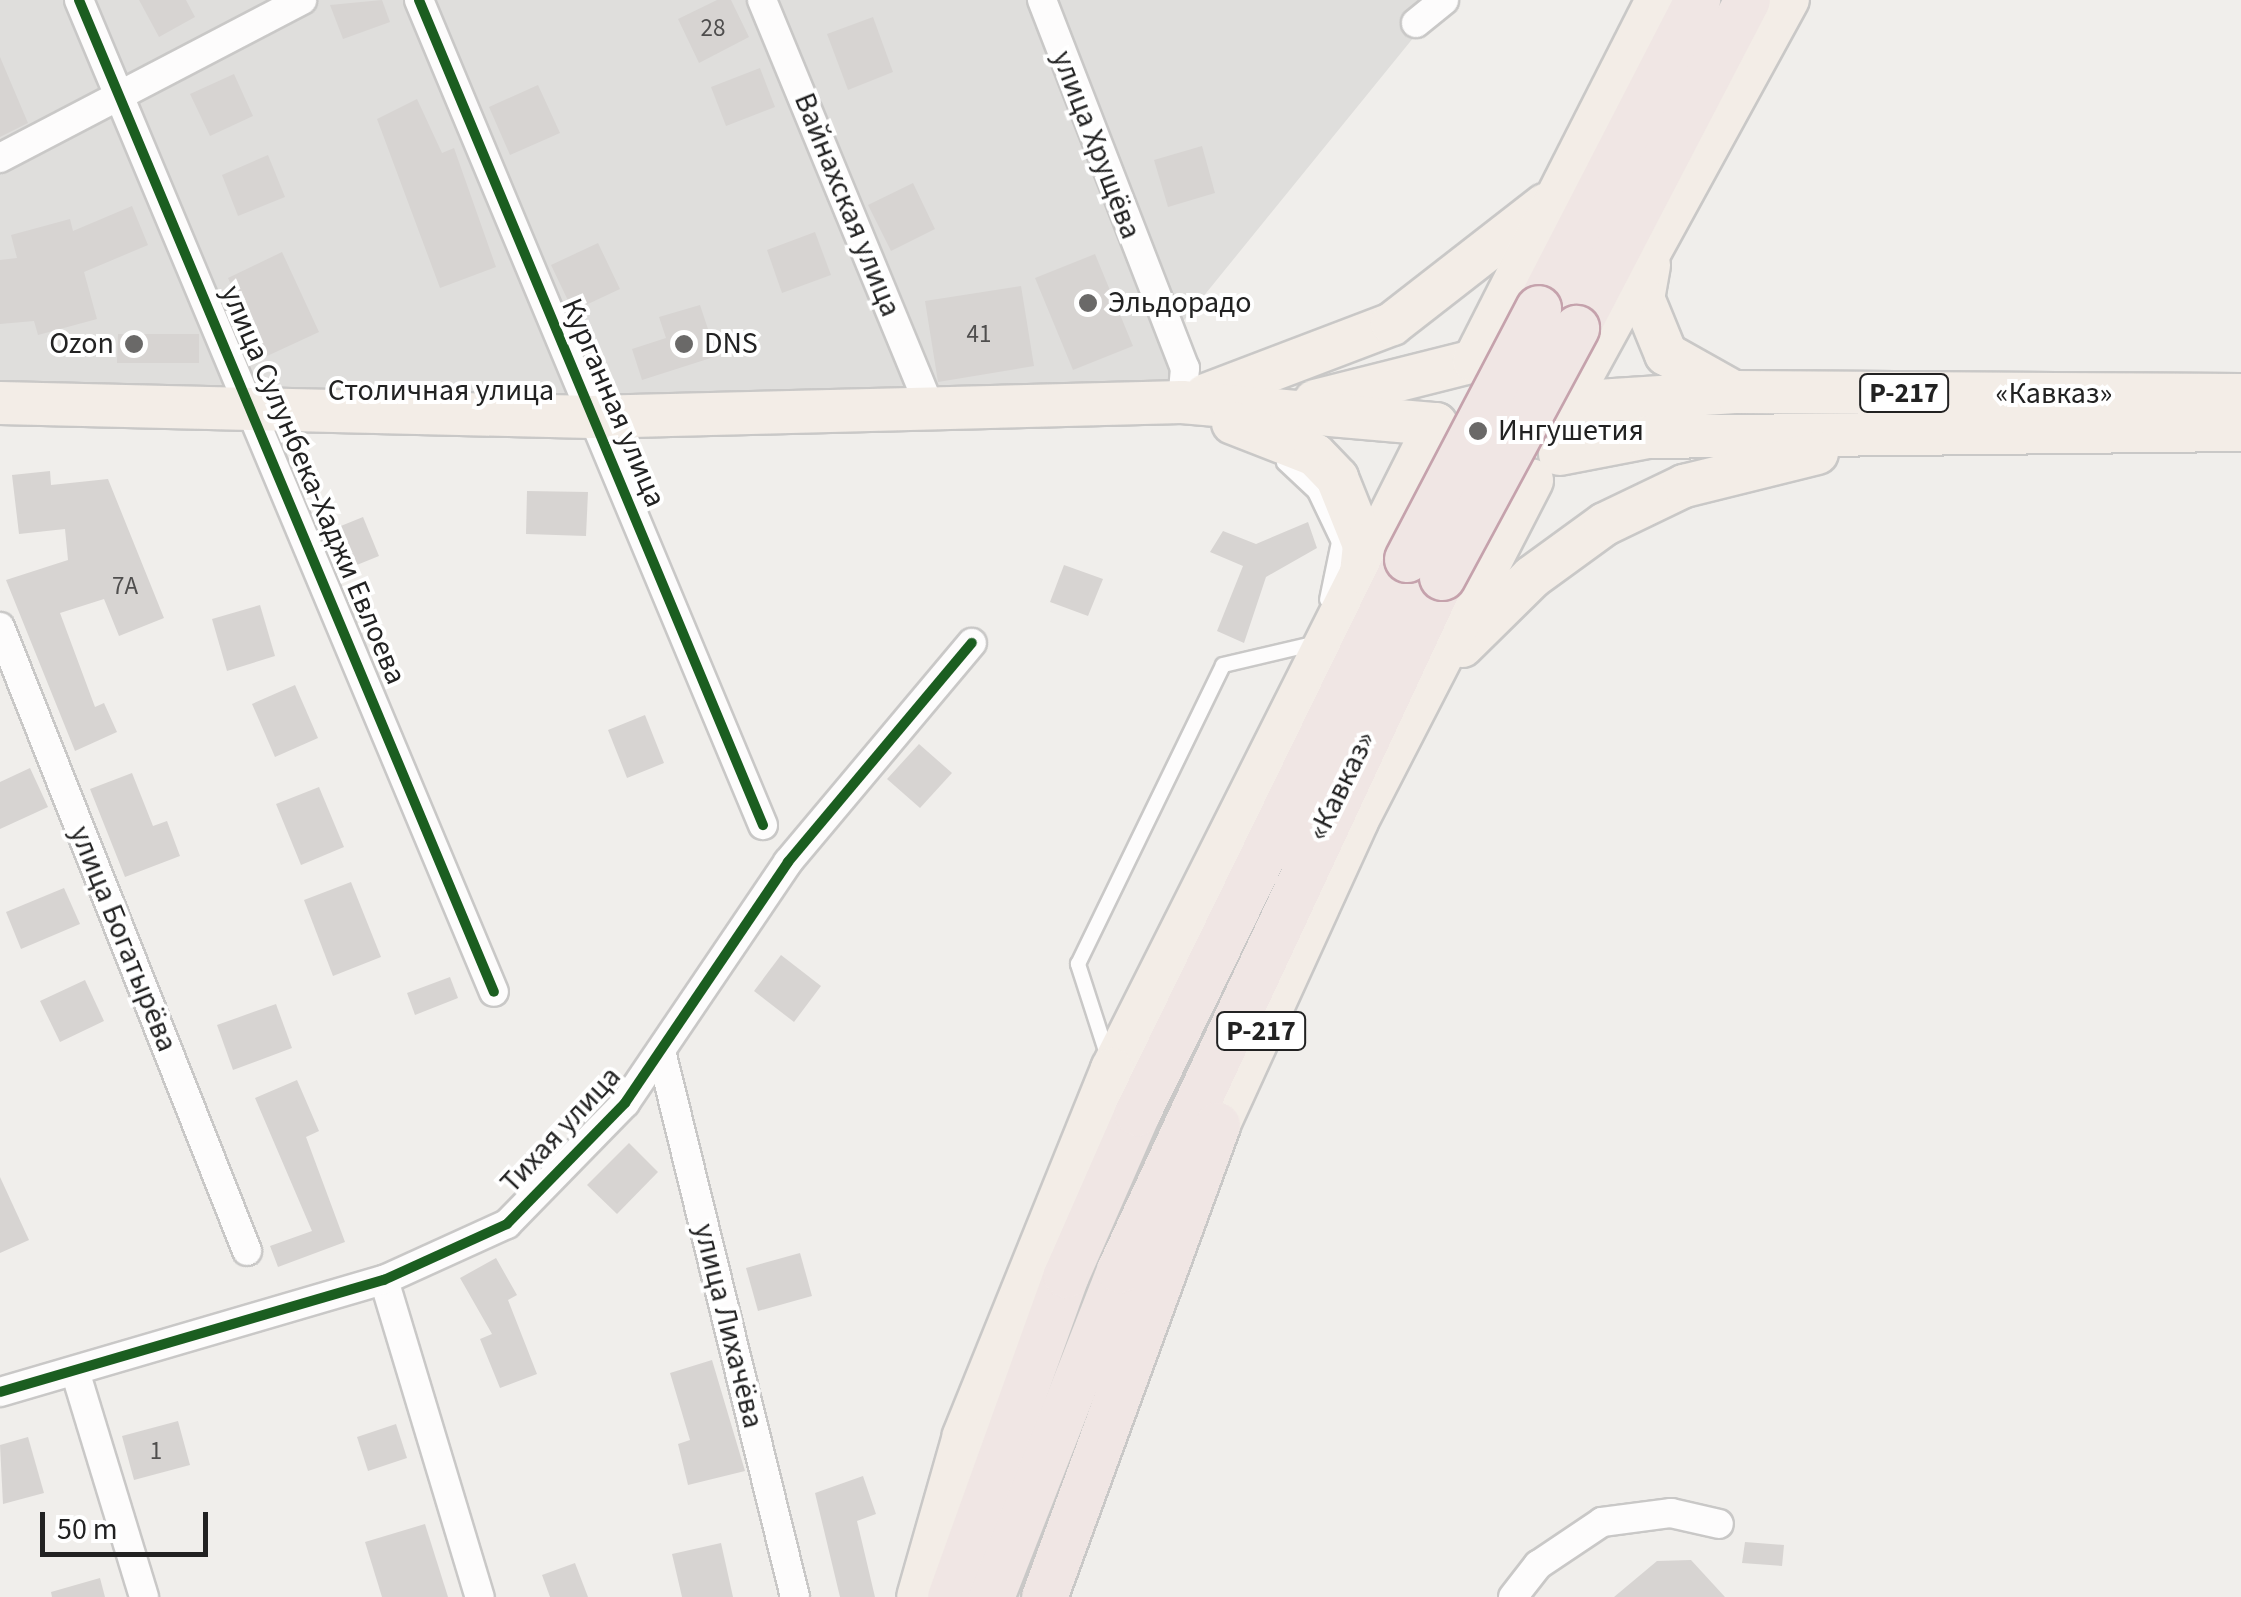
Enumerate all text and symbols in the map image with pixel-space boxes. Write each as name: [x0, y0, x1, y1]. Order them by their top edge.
house number: 28: [701, 13, 725, 43]
street label: улица Хрущёва: [1044, 46, 1148, 244]
street label: Вайнахская улица: [786, 88, 908, 322]
street label: улица Сулунбека-Хаджи Евлоева: [212, 280, 414, 690]
place label: Эльдорадо: [1108, 285, 1251, 321]
marker: Эльдорадо: [1077, 292, 1099, 314]
street label: Курганная улица: [553, 293, 673, 513]
house number: 41: [967, 319, 991, 349]
place label: Ozon: [49, 326, 114, 362]
place label: DNS: [704, 326, 758, 362]
marker: Ozon: [123, 333, 145, 355]
marker: DNS: [673, 333, 695, 355]
road number: Р-217: [1859, 370, 1949, 416]
street label: Столичная улица: [328, 373, 554, 409]
street label: «Кавказ»: [1996, 376, 2112, 412]
place label: Ингушетия: [1498, 413, 1644, 449]
marker: Ингушетия: [1467, 420, 1489, 442]
house number: 7А: [112, 571, 138, 601]
street label: «Кавказ»: [1300, 726, 1384, 846]
street label: улица Богатырёва: [61, 821, 185, 1057]
road number: Р-217: [1216, 1008, 1306, 1054]
street label: Тихая улица: [493, 1059, 629, 1201]
street label: улица Лихачёва: [685, 1220, 771, 1432]
house number: 1: [150, 1436, 162, 1466]
scale bar: [45, 1492, 212, 1554]
text: 50 m: [57, 1508, 118, 1551]

